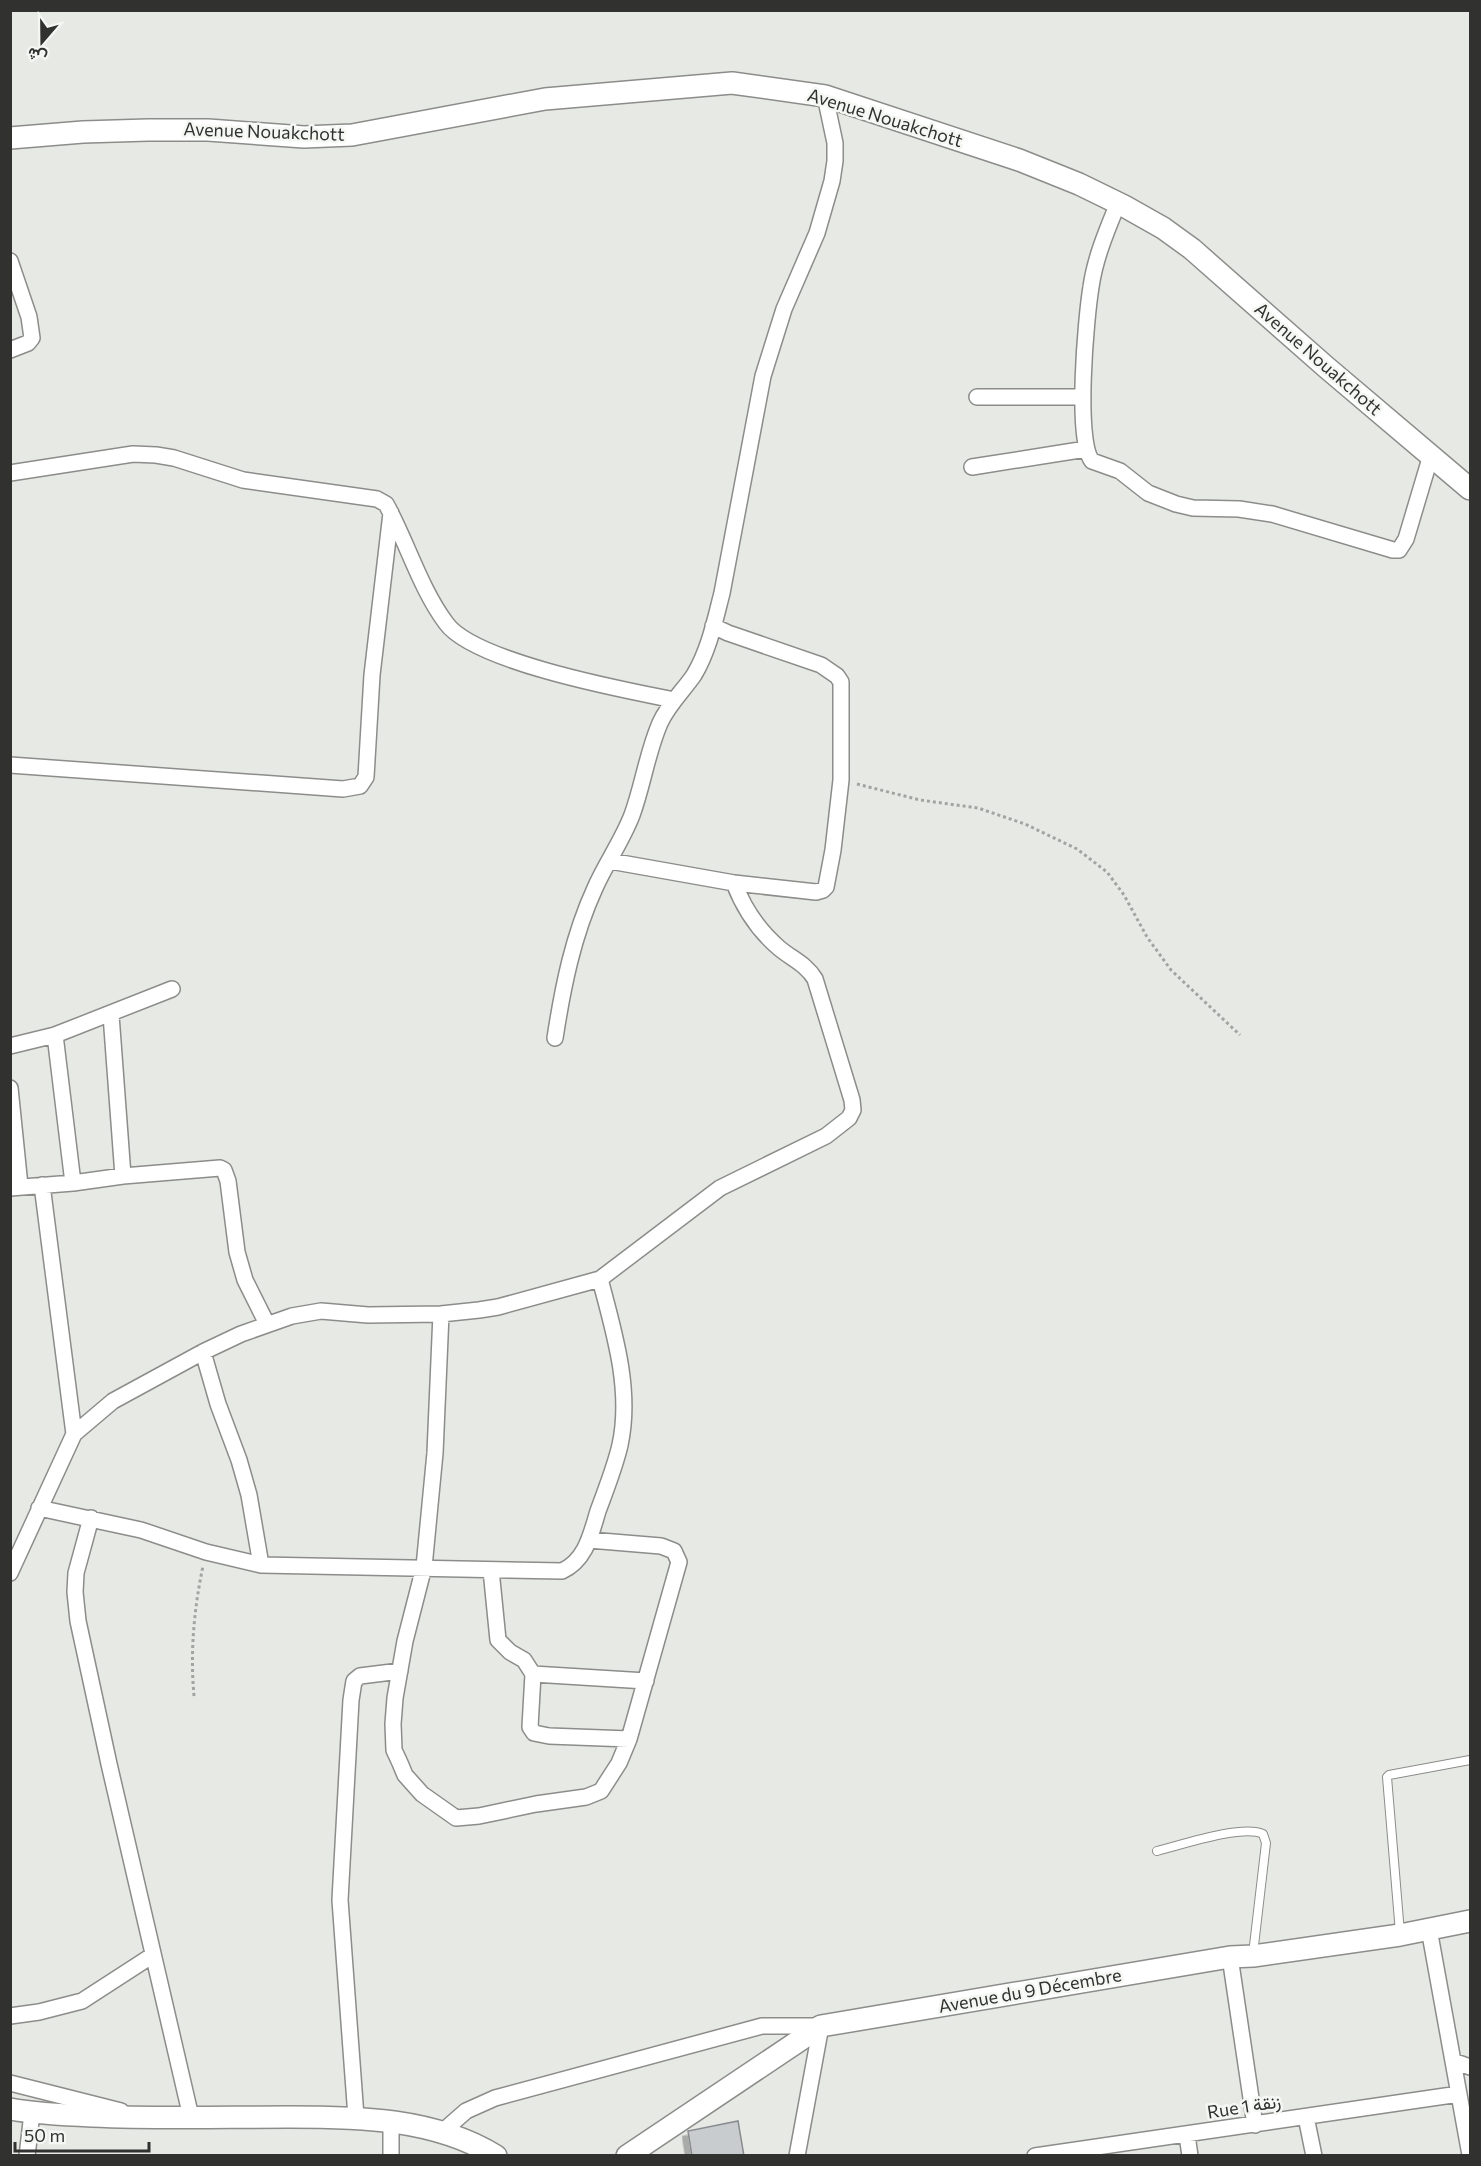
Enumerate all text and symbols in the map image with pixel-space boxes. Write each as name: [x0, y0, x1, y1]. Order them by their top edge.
north arrow: [12, 12, 72, 72]
text: ش: [24, 43, 49, 69]
street label: Avenue Nouakchott: [805, 83, 966, 151]
street label: Avenue Nouakchott: [183, 117, 345, 145]
street label: Avenue Nouakchott: [1251, 297, 1387, 419]
street label: Avenue du 9 Décembre: [937, 1963, 1123, 2017]
street label: Rue 1 زنقة: [1205, 2089, 1282, 2124]
scale bar: [15, 2115, 148, 2153]
text: 50 m: [24, 2124, 65, 2146]

